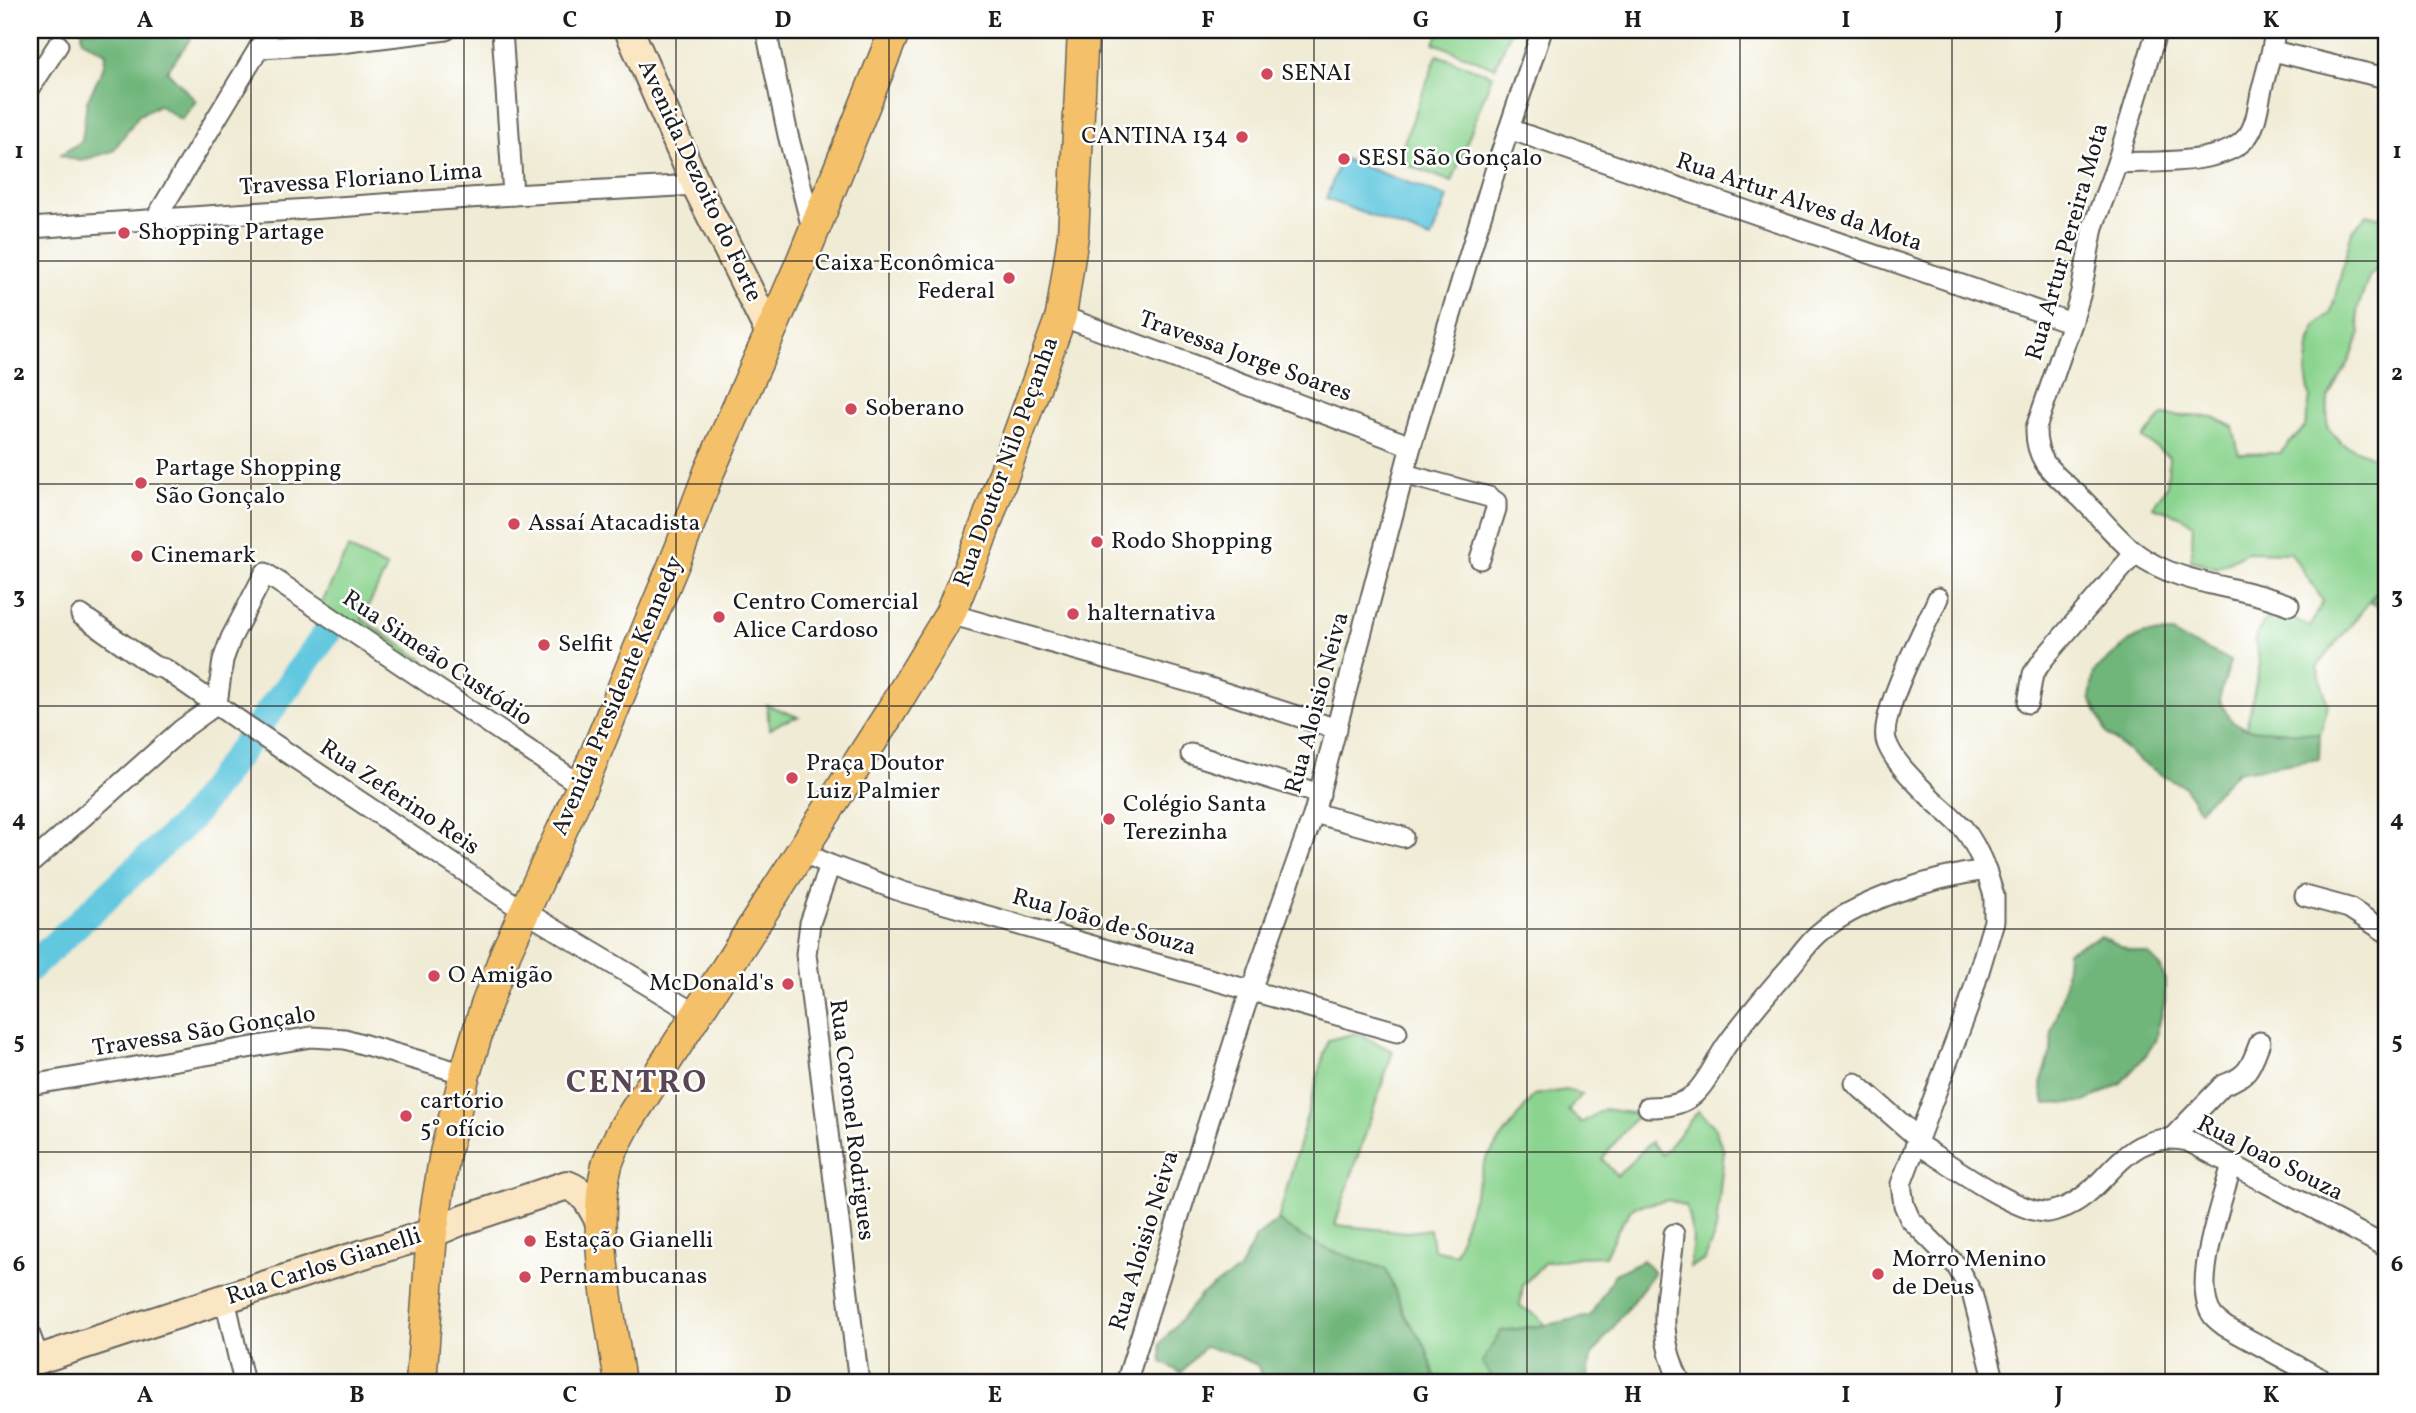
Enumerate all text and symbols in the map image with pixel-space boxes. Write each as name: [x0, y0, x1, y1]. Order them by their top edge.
text: A: [137, 5, 153, 37]
text: B: [349, 5, 365, 37]
text: C: [563, 5, 577, 37]
text: D: [775, 5, 792, 37]
text: E: [988, 5, 1002, 37]
text: F: [1201, 5, 1215, 37]
text: G: [1413, 5, 1429, 37]
text: H: [1624, 5, 1642, 37]
text: I: [1842, 5, 1850, 37]
text: J: [2054, 5, 2063, 37]
text: K: [2263, 5, 2280, 37]
street label: Avenida Dezoito do Forte: [628, 54, 770, 308]
place label: SENAI: [1281, 57, 1351, 91]
marker: SENAI: [1259, 66, 1275, 82]
street label: Rua Artur Pereira Mota: [2018, 119, 2118, 365]
place label: CANTINA 134: [1081, 120, 1228, 154]
marker: CANTINA 134: [1234, 129, 1250, 145]
text: 1: [14, 136, 24, 168]
text: 1: [2392, 136, 2402, 168]
place label: SESI São Gonçalo: [1358, 142, 1542, 176]
street label: Rua Artur Alves da Mota: [1671, 145, 1927, 261]
marker: SESI São Gonçalo: [1336, 151, 1352, 167]
street label: Travessa Floriano Lima: [238, 155, 484, 205]
place label: Shopping Partage: [138, 216, 324, 250]
marker: Shopping Partage: [116, 225, 132, 241]
place label: Caixa Econômica Federal: [815, 247, 995, 309]
marker: Caixa Econômica Federal: [1001, 270, 1017, 286]
street label: Travessa Jorge Soares: [1134, 303, 1356, 411]
street label: Rua Doutor Nilo Peçanha: [946, 332, 1068, 592]
text: 2: [13, 358, 25, 390]
text: 2: [2391, 358, 2403, 390]
place label: Soberano: [865, 392, 964, 426]
marker: Soberano: [843, 401, 859, 417]
place label: Partage Shopping São Gonçalo: [155, 452, 341, 514]
marker: Partage Shopping São Gonçalo: [133, 475, 149, 491]
place label: Assaí Atacadista: [528, 507, 700, 541]
marker: Assaí Atacadista: [506, 516, 522, 532]
place label: Rodo Shopping: [1111, 525, 1272, 559]
marker: Rodo Shopping: [1089, 534, 1105, 550]
place label: Cinemark: [151, 539, 256, 573]
marker: Cinemark: [129, 548, 145, 564]
street label: Avenida Presidente Kennedy: [544, 551, 692, 841]
text: 3: [13, 581, 25, 613]
text: 3: [2391, 581, 2403, 613]
street label: Rua Simeão Custódio: [335, 582, 539, 736]
place label: Centro Comercial Alice Cardoso: [733, 586, 919, 648]
place label: halternativa: [1087, 597, 1216, 631]
marker: halternativa: [1065, 606, 1081, 622]
street label: Rua Aloisio Neiva: [1277, 608, 1359, 798]
marker: Centro Comercial Alice Cardoso: [711, 609, 727, 625]
place label: Selfit: [558, 628, 613, 662]
marker: Selfit: [536, 637, 552, 653]
street label: Rua Zeferino Reis: [312, 732, 486, 864]
place label: Praça Doutor Luiz Palmier: [806, 747, 944, 809]
marker: Praça Doutor Luiz Palmier: [784, 770, 800, 786]
place label: Colégio Santa Terezinha: [1123, 788, 1267, 850]
text: 4: [12, 804, 26, 836]
text: 4: [2390, 804, 2404, 836]
marker: Colégio Santa Terezinha: [1101, 811, 1117, 827]
street label: Rua João de Souza: [1008, 880, 1200, 966]
place label: O Amigão: [448, 959, 553, 993]
place label: McDonald's: [649, 967, 774, 1001]
marker: O Amigão: [426, 968, 442, 984]
marker: McDonald's: [780, 976, 796, 992]
street label: Travessa São Gonçalo: [90, 998, 318, 1066]
street label: Rua Coronel Rodrigues: [819, 998, 883, 1242]
text: 5: [13, 1026, 25, 1058]
text: 5: [2391, 1026, 2403, 1058]
district label: CENTRO: [566, 1062, 708, 1106]
place label: cartório 5° ofício: [420, 1085, 505, 1147]
street label: Rua Joao Souza: [2191, 1107, 2349, 1211]
marker: cartório 5° ofício: [398, 1108, 414, 1124]
street label: Rua Aloisio Neiva: [1101, 1147, 1189, 1335]
street label: Rua Carlos Gianelli: [222, 1219, 426, 1315]
place label: Estação Gianelli: [544, 1224, 713, 1258]
marker: Estação Gianelli: [522, 1233, 538, 1249]
place label: Morro Menino de Deus: [1892, 1243, 2046, 1305]
text: 6: [13, 1249, 25, 1281]
text: 6: [2391, 1249, 2403, 1281]
place label: Pernambucanas: [539, 1260, 707, 1294]
marker: Morro Menino de Deus: [1870, 1266, 1886, 1282]
marker: Pernambucanas: [517, 1269, 533, 1285]
text: A: [137, 1380, 153, 1412]
text: B: [349, 1380, 365, 1412]
text: C: [563, 1380, 577, 1412]
text: D: [775, 1380, 792, 1412]
text: E: [988, 1380, 1002, 1412]
text: F: [1201, 1380, 1215, 1412]
text: G: [1413, 1380, 1429, 1412]
text: H: [1624, 1380, 1642, 1412]
text: I: [1842, 1380, 1850, 1412]
text: J: [2054, 1380, 2063, 1412]
text: K: [2263, 1380, 2280, 1412]

